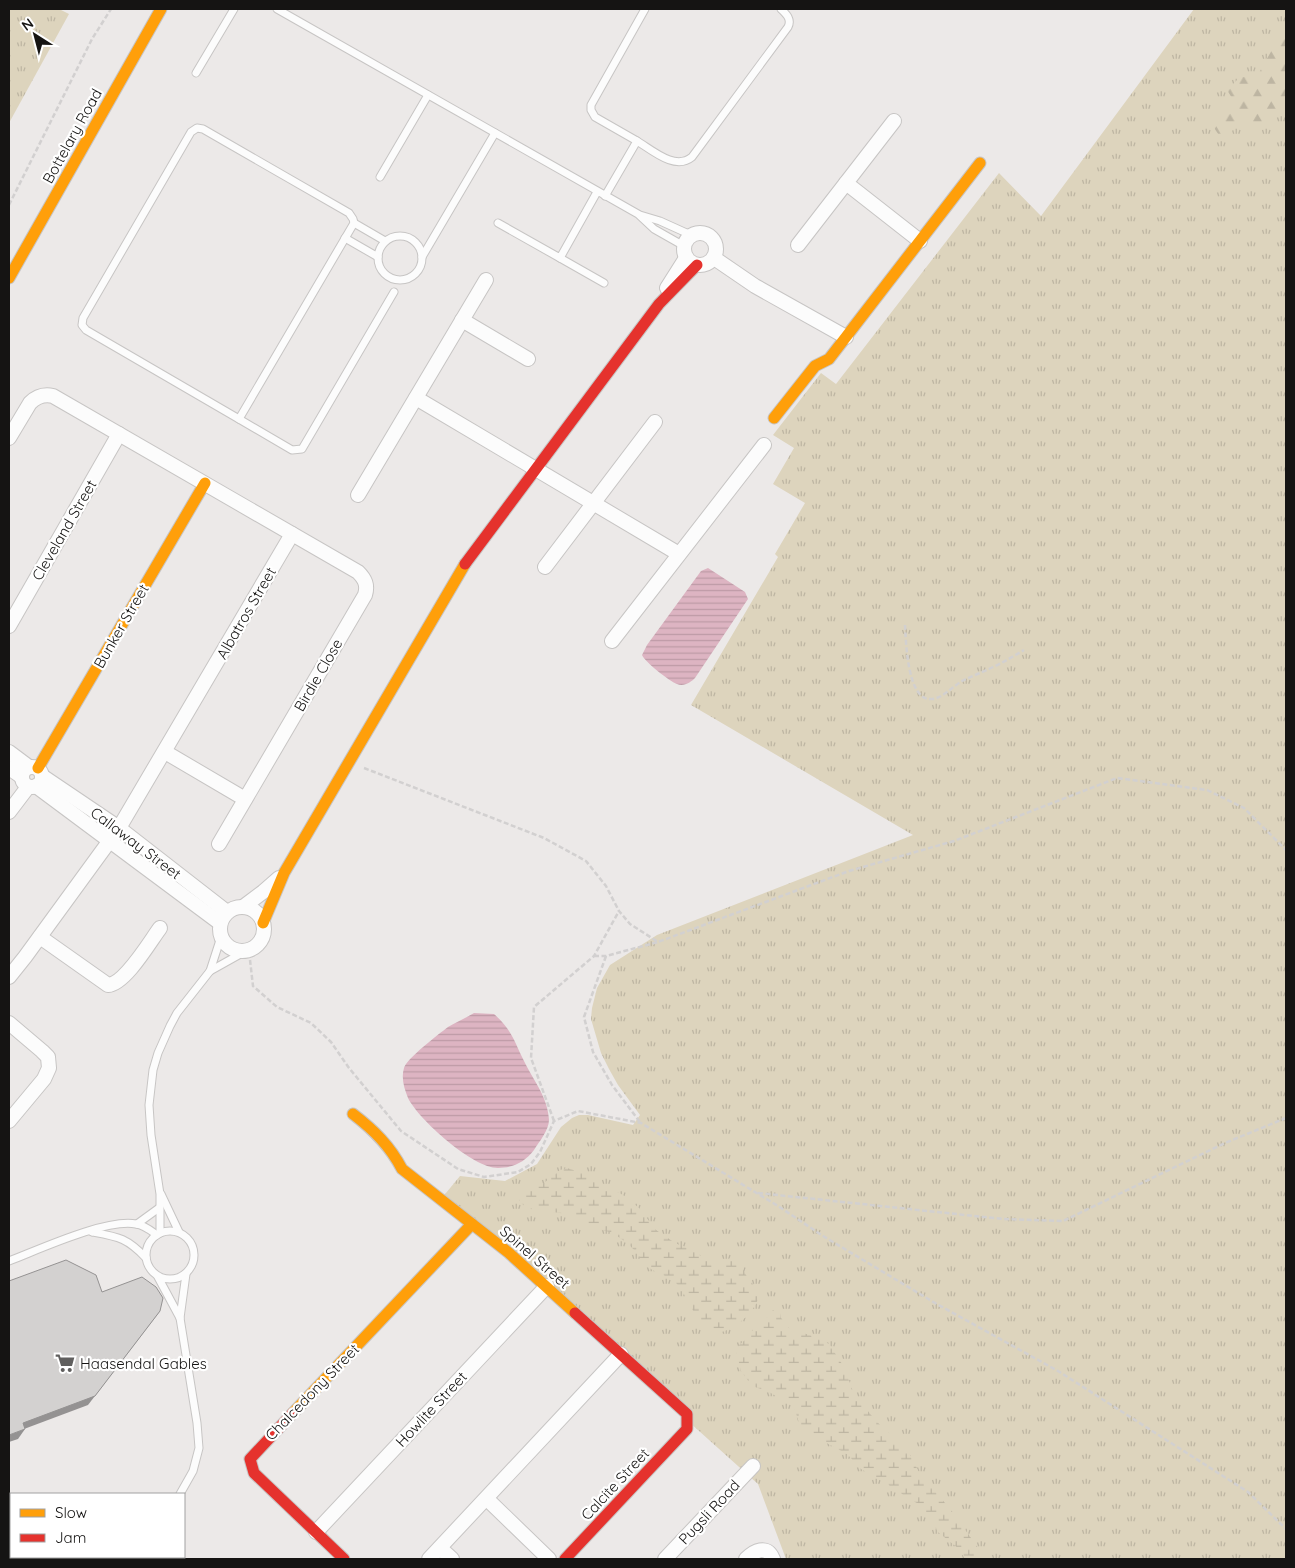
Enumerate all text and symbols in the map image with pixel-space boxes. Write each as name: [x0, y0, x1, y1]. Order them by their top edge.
north arrow: [10, 10, 60, 60]
text: N: [18, 14, 37, 35]
street label: Bottelary Road: [38, 85, 106, 187]
street label: Cleveland Street: [27, 476, 101, 584]
street label: Albatros Street: [212, 564, 280, 662]
street label: Bunker Street: [89, 581, 153, 671]
street label: Birdie Close: [290, 635, 346, 715]
street label: Callaway Street: [87, 803, 185, 883]
street label: Spinel Street: [496, 1221, 574, 1293]
street label: Chalcedony Street: [261, 1340, 363, 1444]
supermarket icon: Haasendal Gables: [54, 1352, 76, 1374]
place label: Haasendal Gables: [80, 1354, 207, 1373]
street label: Howlite Street: [391, 1367, 471, 1451]
street label: Calcite Street: [577, 1444, 653, 1524]
street label: Pugsli Road: [674, 1476, 744, 1548]
legend: [10, 1493, 185, 1558]
text: Slow: [55, 1503, 87, 1522]
text: Jam: [55, 1528, 86, 1547]

